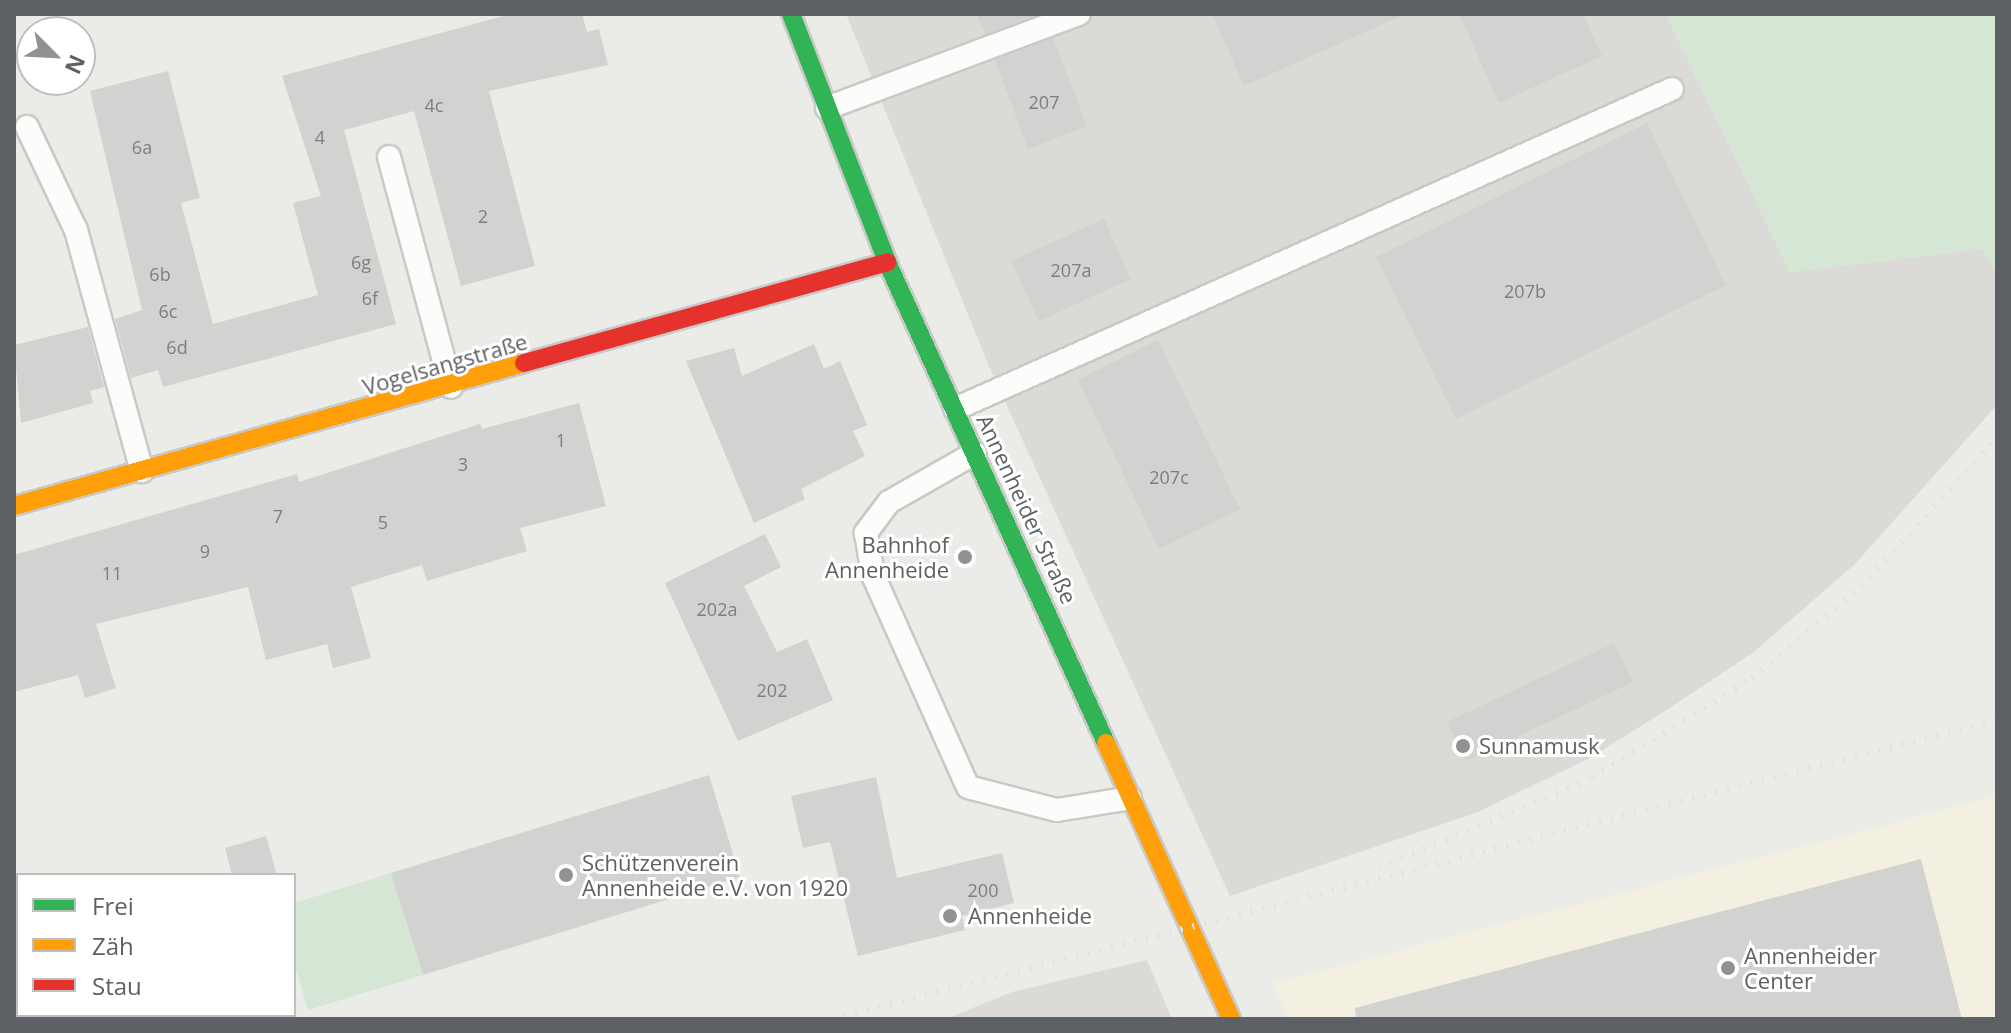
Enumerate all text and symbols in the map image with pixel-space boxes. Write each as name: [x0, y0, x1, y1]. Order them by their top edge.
north arrow: [16, 16, 96, 96]
text: N: [59, 51, 93, 79]
house number: 207: [1029, 91, 1059, 113]
house number: 4c: [425, 94, 443, 116]
house number: 4: [315, 126, 325, 148]
house number: 6a: [132, 136, 152, 158]
house number: 2: [478, 205, 488, 227]
house number: 6g: [351, 251, 371, 273]
house number: 207a: [1051, 259, 1091, 281]
house number: 6b: [149, 263, 171, 285]
house number: 207b: [1504, 280, 1546, 302]
house number: 6f: [362, 287, 378, 309]
house number: 6c: [159, 300, 177, 322]
street label: Vogelsangstraße: [360, 328, 530, 400]
house number: 6d: [166, 336, 188, 358]
street label: Annenheider Straße: [972, 410, 1082, 608]
house number: 1: [556, 429, 566, 451]
house number: 3: [458, 453, 468, 475]
house number: 207c: [1149, 466, 1189, 488]
house number: 7: [273, 505, 283, 527]
house number: 5: [378, 511, 388, 533]
place label: Bahnhof Annenheide: [825, 531, 949, 582]
house number: 9: [200, 540, 210, 562]
marker: Bahnhof Annenheide: [956, 548, 974, 566]
house number: 11: [102, 562, 122, 584]
house number: 202a: [697, 598, 737, 620]
house number: 202: [757, 679, 787, 701]
place label: Sunnamusk: [1479, 733, 1600, 759]
marker: Sunnamusk: [1454, 737, 1472, 755]
place label: Schützenverein Annenheide e.V. von 1920: [582, 849, 848, 900]
marker: Schützenverein Annenheide e.V. von 1920: [557, 866, 575, 884]
legend: [16, 873, 296, 1017]
house number: 200: [968, 879, 998, 901]
text: Frei: [92, 889, 134, 922]
place label: Annenheide: [968, 903, 1092, 929]
marker: Annenheide: [939, 905, 961, 927]
text: Zäh: [92, 929, 134, 962]
place label: Annenheider Center: [1744, 942, 1877, 994]
marker: Annenheider Center: [1719, 959, 1737, 977]
text: Stau: [92, 969, 142, 1002]

